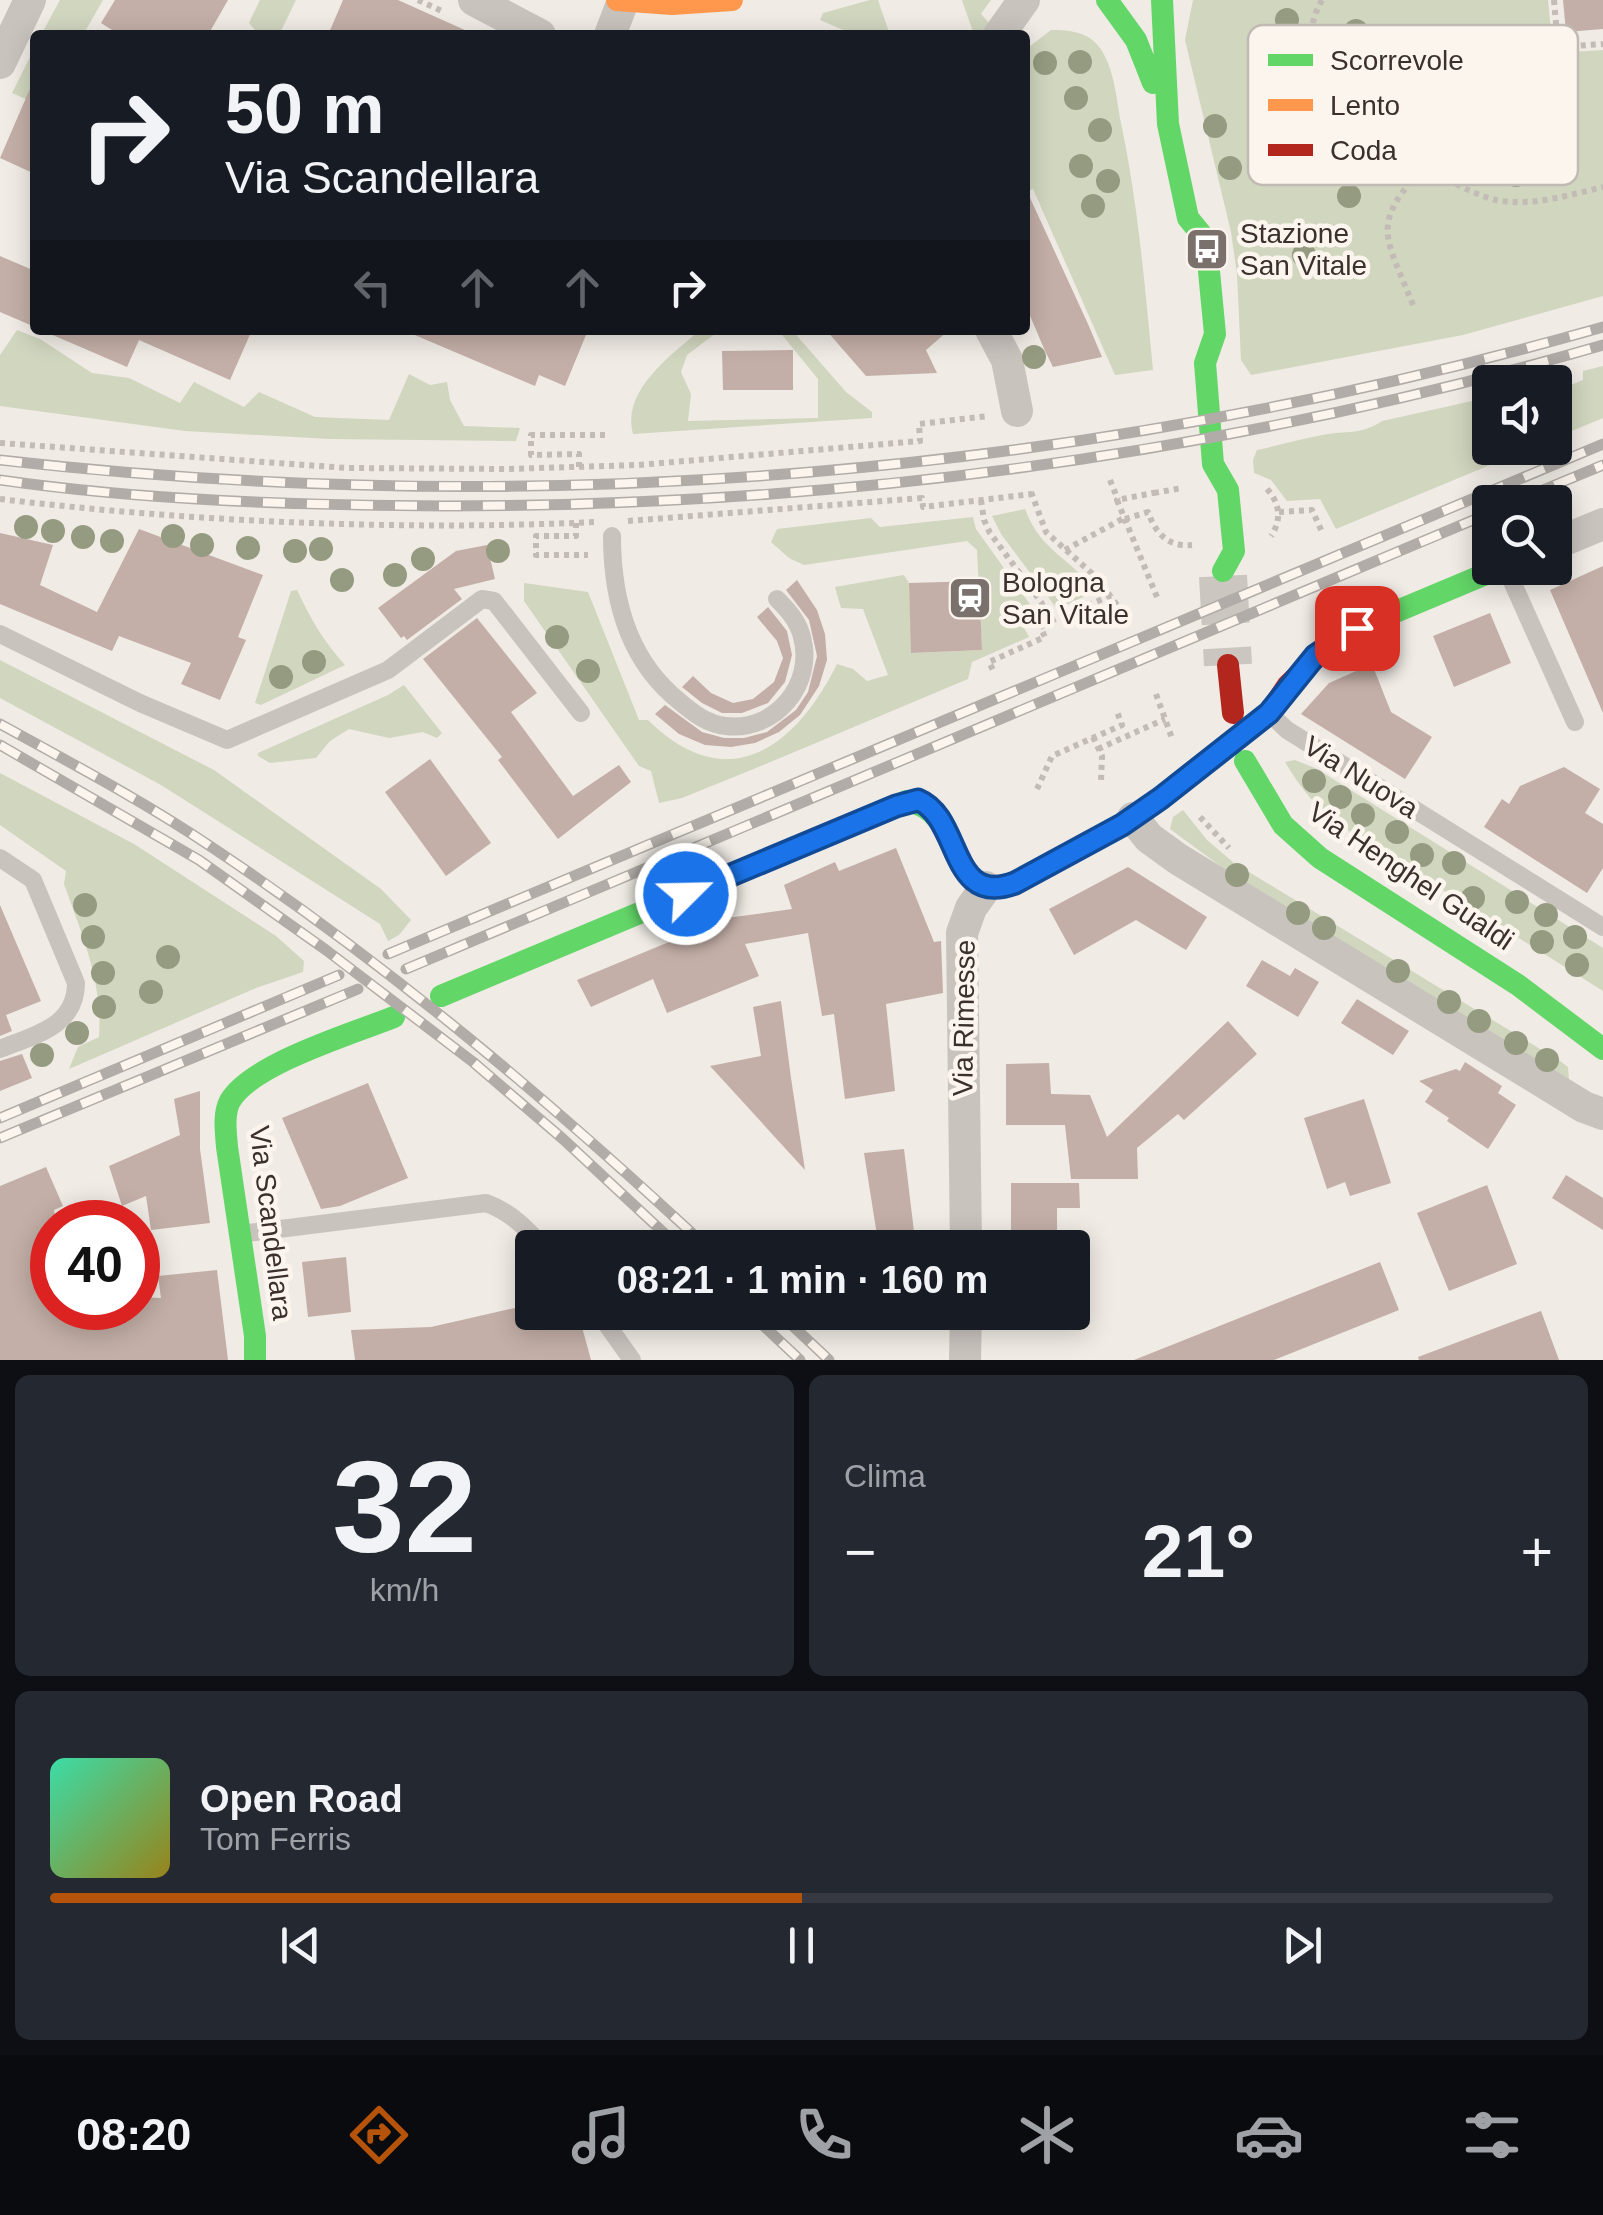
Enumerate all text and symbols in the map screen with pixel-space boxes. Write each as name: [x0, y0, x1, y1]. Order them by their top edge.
legend: [1248, 25, 1578, 185]
text: Scorrevole: [1330, 45, 1464, 76]
icon: right: [60, 70, 190, 200]
text: 50 m: [225, 70, 385, 148]
text: Lento: [1330, 90, 1400, 121]
text: Coda: [1330, 135, 1397, 166]
text: Via Scandellara: [225, 152, 539, 203]
place label: Stazione San Vitale: [1240, 218, 1367, 281]
bus stop icon: Stazione San Vitale: [1184, 226, 1230, 272]
icon: left: [345, 260, 400, 315]
icon: ahead: [450, 260, 505, 315]
icon: ahead: [555, 260, 610, 315]
icon: right: [660, 260, 715, 315]
map controls: [1472, 365, 1572, 585]
button: sound: [1472, 365, 1572, 465]
button: search: [1472, 485, 1572, 585]
place label: Bologna San Vitale: [1002, 567, 1129, 630]
station icon: Bologna San Vitale: [947, 575, 993, 621]
pin: [1315, 586, 1400, 671]
icon: arrive: [1330, 601, 1385, 656]
street label: Via Nuova: [1298, 730, 1424, 824]
street label: Via Henghel Gualdi: [1303, 796, 1519, 956]
position arrow: [634, 842, 738, 946]
street label: Via Rimesse: [947, 939, 981, 1097]
street label: Via Scandellara: [244, 1124, 298, 1322]
speed limit sign: 40: [30, 1200, 160, 1330]
text: 08:21 · 1 min · 160 m: [617, 1259, 988, 1301]
text: 32: [332, 1434, 477, 1580]
text: Clima: [844, 1458, 926, 1494]
text: 21°: [1142, 1509, 1255, 1593]
text: −: [844, 1521, 876, 1583]
text: +: [1521, 1521, 1553, 1583]
text: km/h: [370, 1572, 439, 1608]
text: Open Road: [200, 1778, 403, 1820]
text: Tom Ferris: [200, 1821, 351, 1857]
icon: previous: [273, 1918, 328, 1973]
icon: pause: [774, 1918, 829, 1973]
icon: next: [1275, 1918, 1330, 1973]
icon: directions: [344, 2100, 414, 2170]
icon: music: [566, 2100, 636, 2170]
icon: phone: [789, 2100, 859, 2170]
icon: climate: [1012, 2100, 1082, 2170]
icon: car: [1234, 2100, 1304, 2170]
icon: filters: [1457, 2100, 1527, 2170]
text: 08:20: [76, 2109, 191, 2160]

